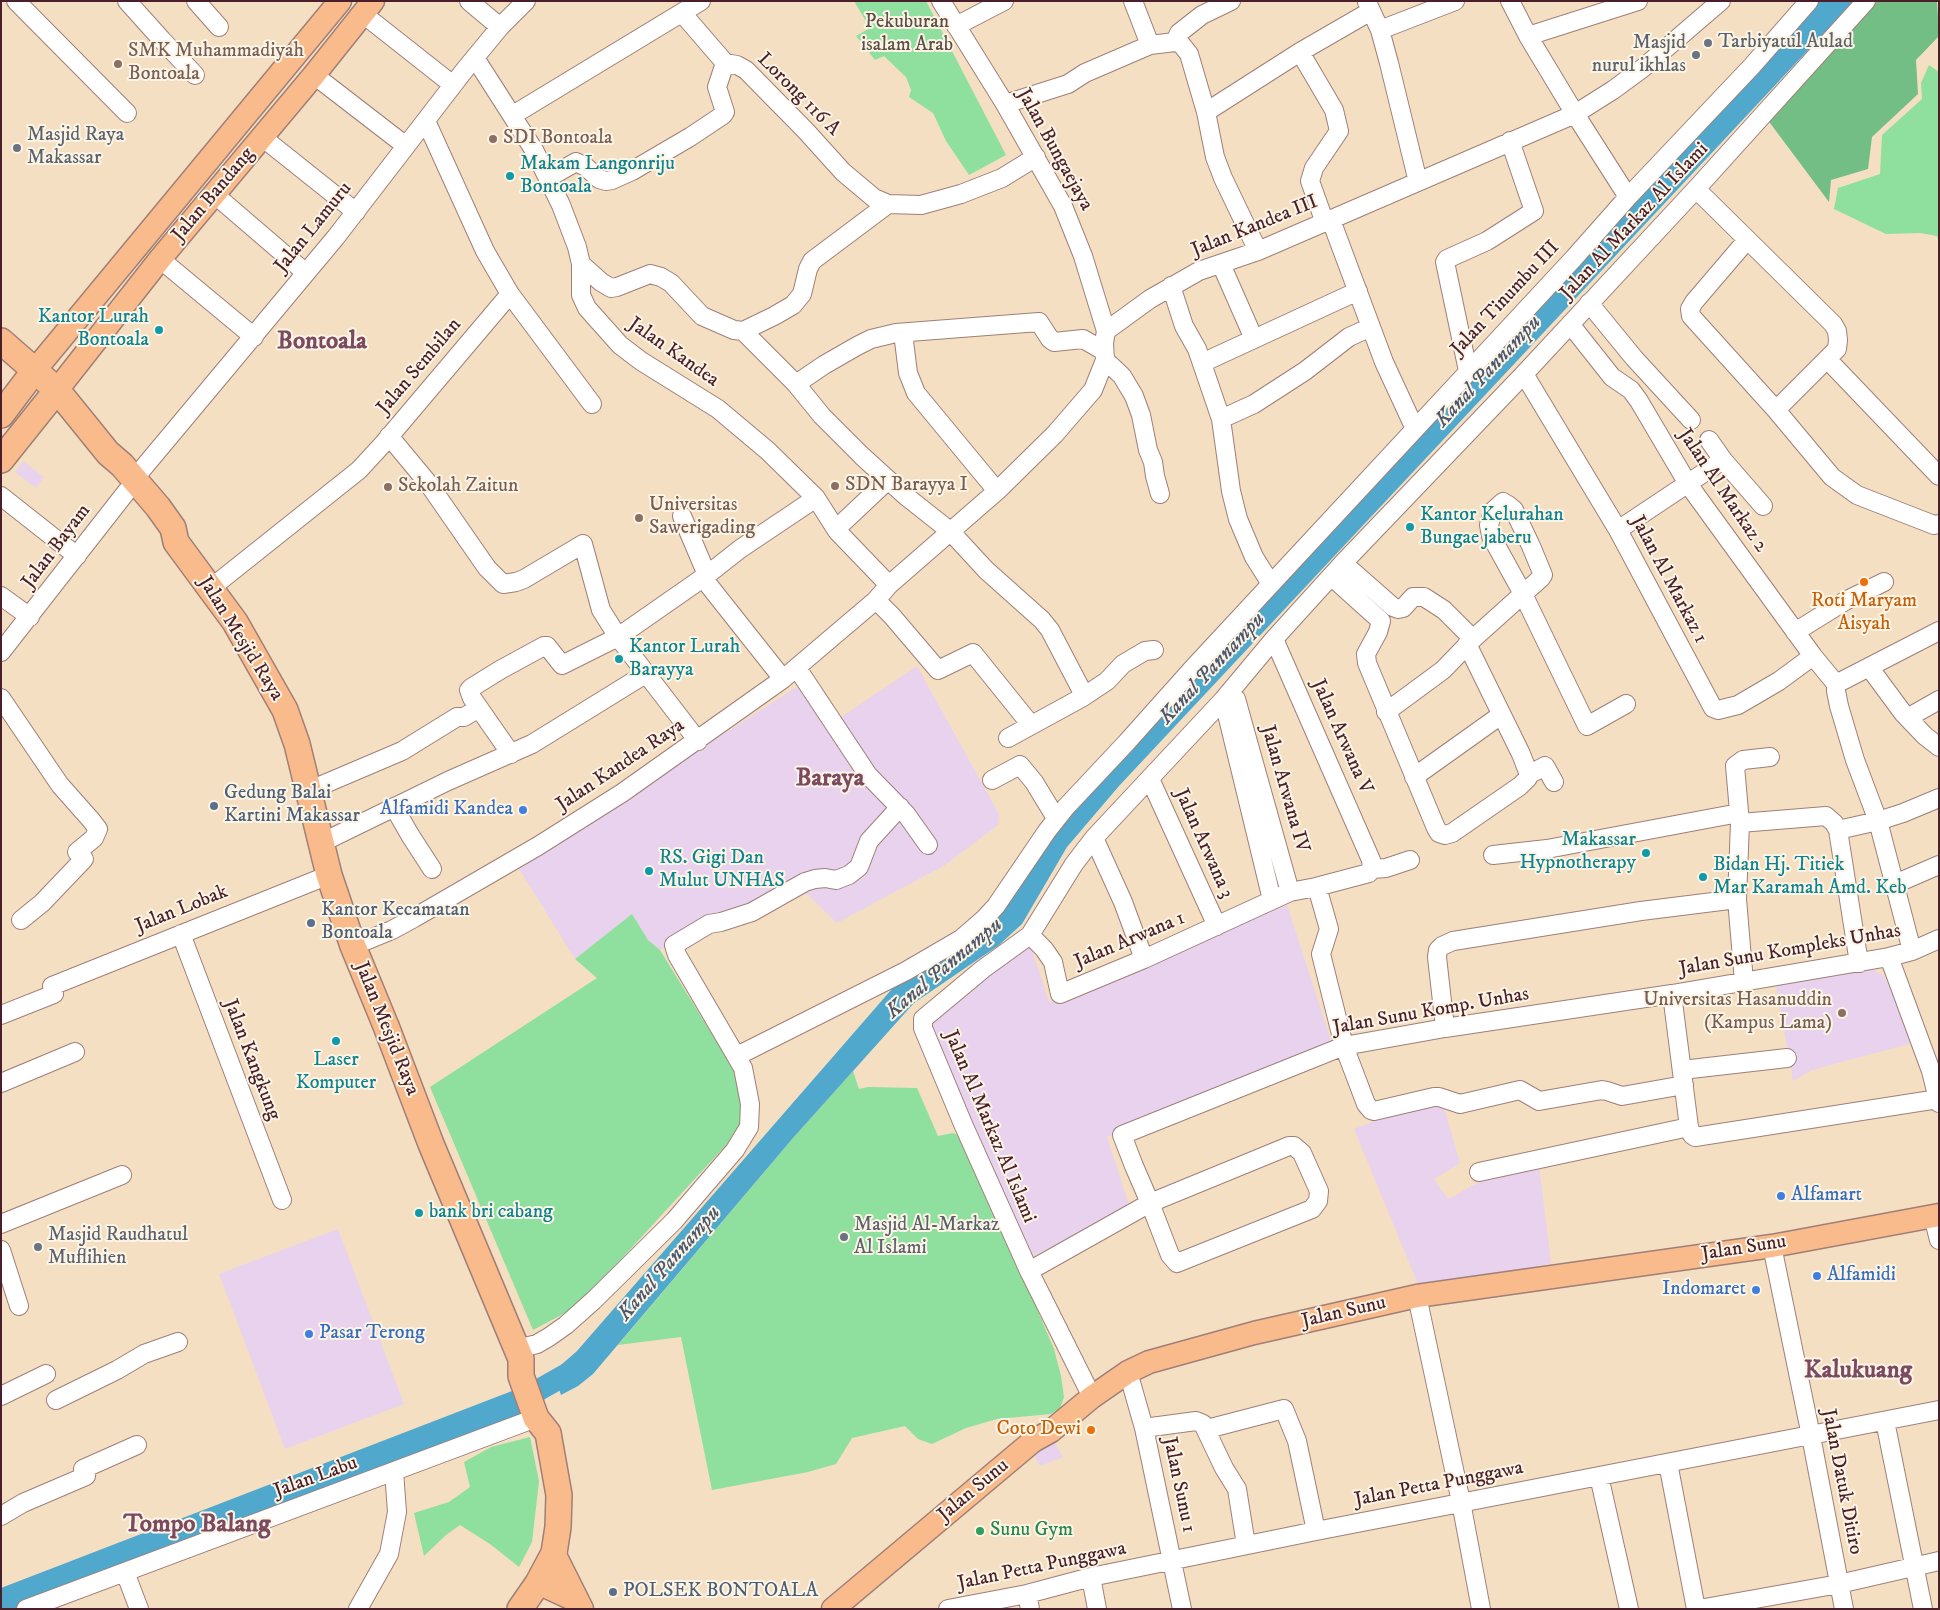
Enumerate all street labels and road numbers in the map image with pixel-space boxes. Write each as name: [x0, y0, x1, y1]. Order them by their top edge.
street label: Lorong 116 A: [751, 48, 845, 142]
street label: Jalan Bungaejaya: [1011, 85, 1097, 215]
street label: Jalan Al Markaz Al Islami: [1556, 138, 1714, 306]
street label: Jalan Bandang: [168, 143, 260, 247]
street label: Jalan Lamuru: [270, 178, 358, 278]
street label: Jalan Kandea III: [1188, 191, 1322, 263]
street label: Jalan Tinumbu III: [1447, 237, 1565, 361]
street label: Jalan Kandea: [623, 313, 723, 393]
street label: Jalan Sembilan: [373, 314, 467, 420]
street label: Jalan Al Markaz 2: [1672, 425, 1772, 557]
street label: Jalan Bayam: [18, 500, 96, 594]
street label: Jalan Al Markaz 1: [1624, 512, 1712, 648]
street label: Jalan Mesjid Raya: [192, 572, 288, 706]
street label: Jalan Arwana V: [1305, 676, 1377, 798]
street label: Jalan Kandea Raya: [553, 714, 689, 818]
street label: Jalan Arwana IV: [1254, 723, 1314, 855]
street label: Jalan Arwana 3: [1168, 785, 1238, 903]
street label: Jalan Lobak: [132, 881, 232, 939]
street label: Jalan Arwana 1: [1071, 907, 1189, 975]
street label: Jalan Sunu Kompleks Unhas: [1677, 920, 1903, 982]
street label: Jalan Mesjid Raya: [348, 959, 424, 1099]
street label: Jalan Sunu Komp. Unhas: [1331, 983, 1531, 1041]
street label: Jalan Kangkung: [217, 996, 285, 1124]
street label: Jalan Al Markaz Al Islami: [938, 1027, 1040, 1227]
street label: Jalan Sunu: [1700, 1230, 1788, 1268]
street label: Jalan Sunu: [1300, 1292, 1388, 1334]
street label: Jalan Datuk Ditiro: [1815, 1407, 1867, 1557]
street label: Jalan Sunu 1: [1156, 1435, 1200, 1535]
street label: Jalan Labu: [271, 1452, 361, 1504]
street label: Jalan Sunu: [934, 1454, 1014, 1528]
street label: Jalan Petta Punggawa: [1353, 1457, 1525, 1513]
street label: Jalan Petta Punggawa: [956, 1537, 1128, 1597]

